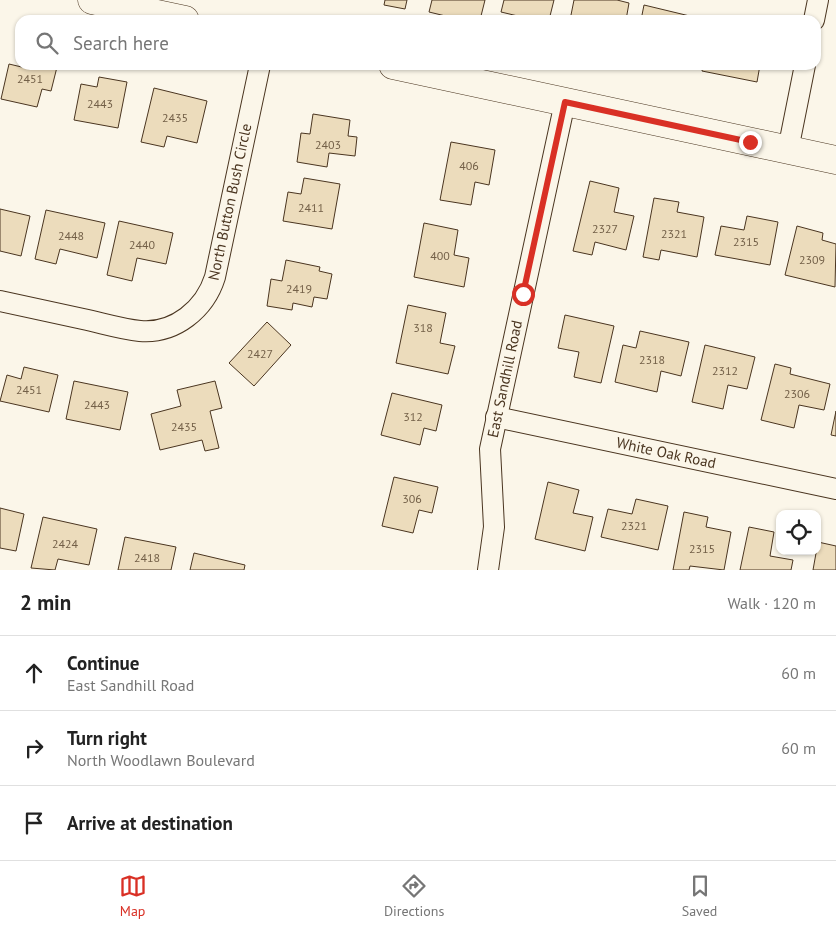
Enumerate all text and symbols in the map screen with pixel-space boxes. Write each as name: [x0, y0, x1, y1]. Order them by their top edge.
search box: [15, 15, 821, 70]
icon: search: [33, 29, 61, 57]
text: Search here: [73, 31, 169, 55]
house number: 2451: [17, 71, 43, 86]
house number: 2443: [87, 96, 113, 111]
house number: 2435: [162, 110, 188, 125]
street label: North Button Bush Circle: [204, 122, 255, 282]
route end: [739, 131, 762, 154]
house number: 2403: [315, 137, 341, 152]
house number: 406: [459, 158, 479, 173]
house number: 2411: [298, 200, 324, 215]
house number: 2327: [592, 221, 618, 236]
house number: 2321: [661, 226, 687, 241]
house number: 2448: [58, 228, 84, 243]
house number: 2315: [733, 234, 759, 249]
house number: 2440: [129, 237, 156, 252]
house number: 400: [430, 248, 450, 263]
house number: 2309: [799, 252, 825, 267]
house number: 2419: [286, 281, 312, 296]
route start: [512, 283, 535, 306]
street label: East Sandhill Road: [483, 319, 526, 439]
house number: 318: [413, 320, 433, 335]
house number: 2427: [247, 346, 273, 361]
house number: 2318: [639, 352, 665, 367]
house number: 2312: [712, 363, 738, 378]
house number: 2451: [16, 382, 42, 397]
house number: 2306: [784, 386, 810, 401]
house number: 2443: [84, 397, 110, 412]
house number: 312: [403, 409, 423, 424]
house number: 2435: [171, 419, 197, 434]
street label: White Oak Road: [615, 433, 718, 472]
house number: 306: [402, 491, 422, 506]
map controls: [776, 510, 821, 555]
button: locate: [776, 510, 821, 555]
house number: 2321: [621, 518, 647, 533]
house number: 2424: [52, 536, 79, 551]
house number: 2315: [689, 541, 715, 556]
house number: 2418: [134, 550, 160, 565]
text: 2 min: [20, 589, 71, 616]
text: Walk · 120 m: [727, 593, 816, 613]
text: Continue: [67, 651, 139, 675]
icon: ahead: [20, 659, 48, 687]
text: 60 m: [781, 663, 816, 683]
text: East Sandhill Road: [67, 675, 194, 695]
text: Turn right: [67, 726, 147, 750]
icon: right: [20, 734, 48, 762]
text: 60 m: [781, 738, 816, 758]
text: North Woodlawn Boulevard: [67, 750, 255, 770]
icon: arrive: [20, 809, 48, 837]
text: Arrive at destination: [67, 811, 233, 835]
tab: Map: [119, 872, 147, 920]
tab: Directions: [384, 872, 444, 920]
tab: Saved: [682, 872, 717, 920]

